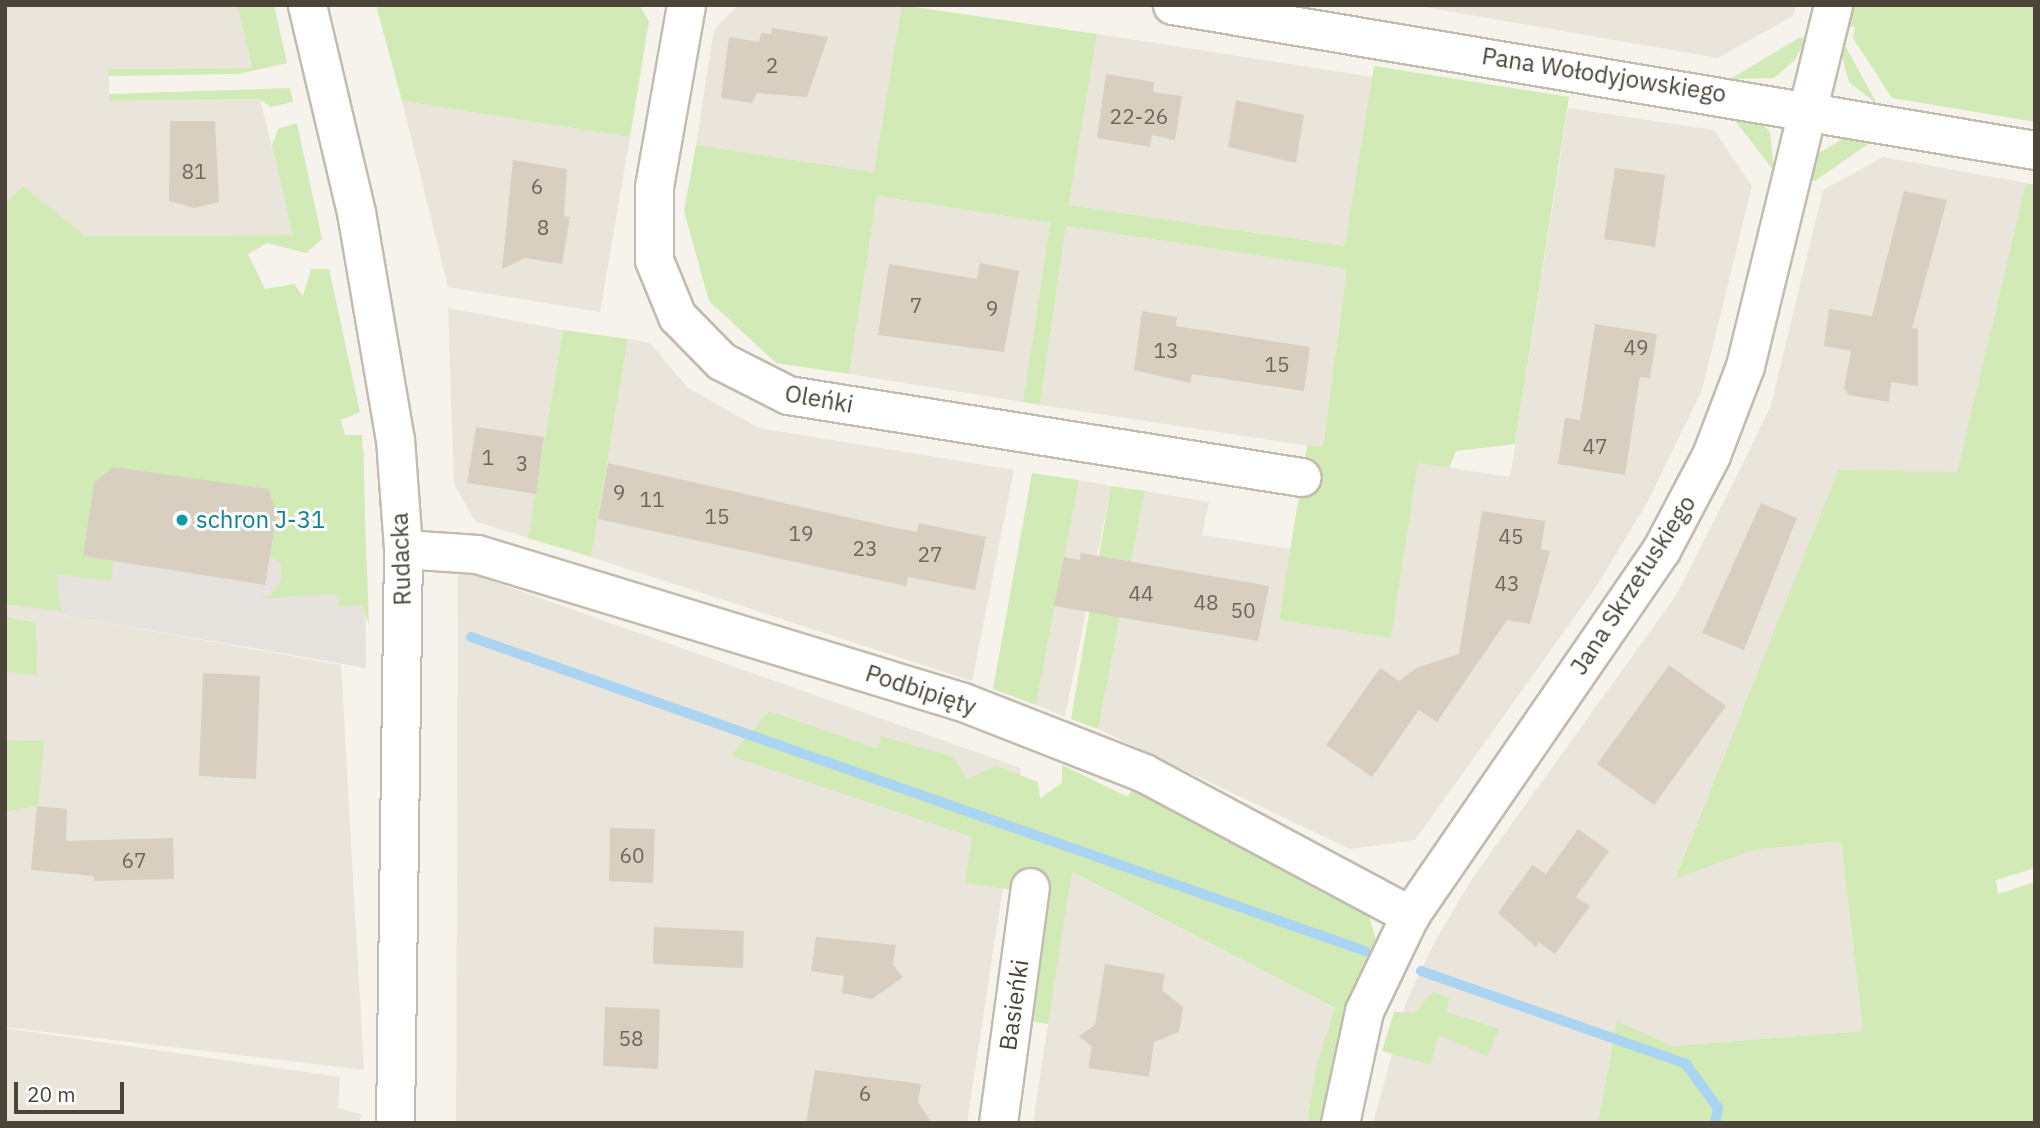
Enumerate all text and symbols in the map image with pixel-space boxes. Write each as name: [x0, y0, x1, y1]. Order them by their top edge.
street label: Pana Wołodyjowskiego: [1480, 41, 1728, 109]
house number: 2: [766, 52, 778, 78]
house number: 22-26: [1110, 103, 1168, 129]
house number: 81: [181, 158, 207, 184]
house number: 6: [531, 173, 543, 199]
house number: 8: [537, 214, 549, 240]
house number: 7: [910, 292, 922, 318]
house number: 9: [986, 295, 998, 321]
house number: 49: [1623, 334, 1649, 360]
house number: 13: [1153, 337, 1179, 363]
house number: 15: [1264, 351, 1290, 377]
street label: Oleńki: [783, 379, 855, 419]
house number: 47: [1582, 433, 1608, 459]
house number: 1: [482, 444, 494, 470]
house number: 3: [516, 450, 528, 476]
house number: 9: [613, 479, 625, 505]
house number: 11: [639, 486, 665, 512]
street label: Jana Skrzetuskiego: [1564, 490, 1702, 680]
house number: 15: [704, 503, 730, 529]
place label: schron J-31: [196, 506, 325, 534]
marker: schron J-31: [174, 512, 190, 528]
street label: Rudacka: [385, 512, 417, 606]
house number: 19: [788, 520, 814, 546]
house number: 45: [1498, 523, 1524, 549]
house number: 23: [852, 535, 878, 561]
house number: 27: [917, 541, 943, 567]
house number: 43: [1494, 570, 1520, 596]
house number: 44: [1128, 580, 1154, 606]
house number: 48: [1193, 589, 1219, 615]
house number: 50: [1230, 597, 1256, 623]
street label: Podbipięty: [862, 659, 980, 721]
house number: 60: [619, 842, 645, 868]
house number: 67: [121, 847, 147, 873]
street label: Basieńki: [993, 958, 1035, 1052]
house number: 58: [618, 1025, 644, 1051]
scale bar: [18, 1068, 128, 1112]
text: 20 m: [27, 1080, 76, 1108]
house number: 6: [859, 1080, 871, 1106]

